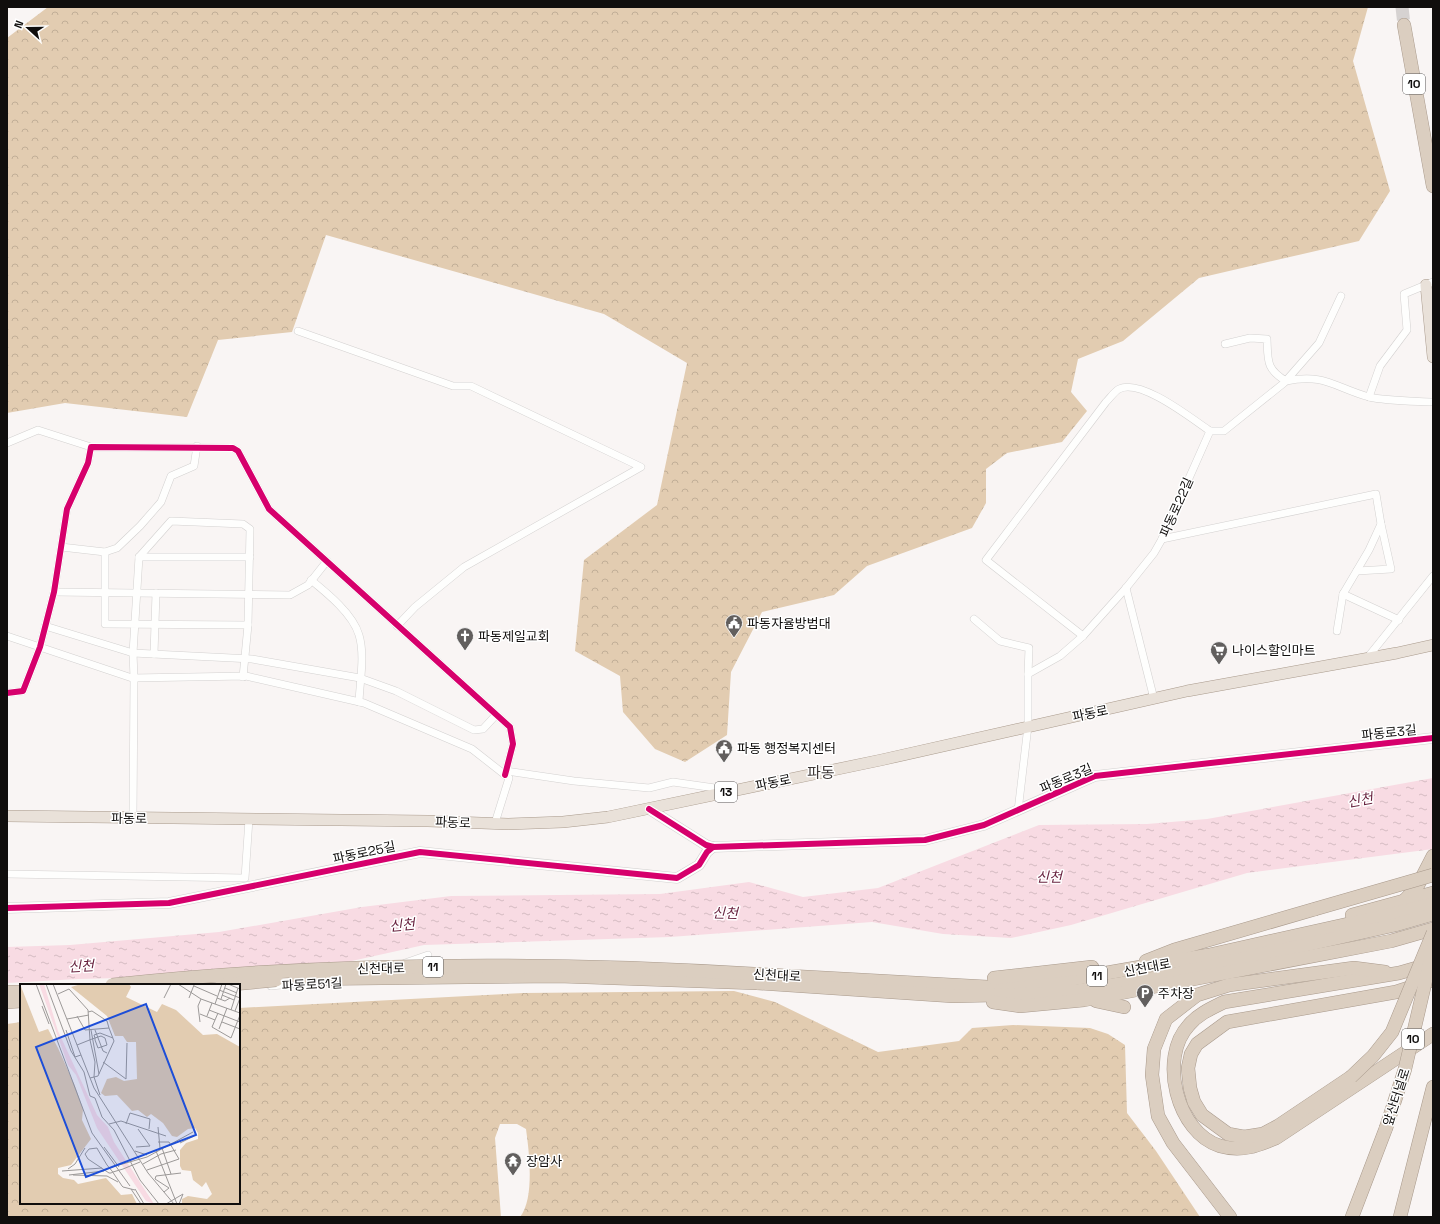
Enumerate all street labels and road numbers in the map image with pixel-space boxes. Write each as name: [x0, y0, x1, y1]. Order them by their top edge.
road number: 10: [1403, 74, 1425, 94]
street label: 파동로22길: [1156, 475, 1197, 540]
street label: 파동로: [1071, 701, 1109, 726]
street label: 파동로3길: [1360, 721, 1418, 744]
street label: 파동로3길: [1037, 760, 1095, 797]
street label: 파동로: [754, 770, 792, 795]
road number: 13: [715, 782, 737, 802]
street label: 파동로: [111, 810, 147, 827]
street label: 파동로: [435, 813, 471, 832]
street label: 파동로25길: [331, 838, 397, 867]
street label: 신천대로: [1122, 955, 1172, 980]
road number: 11: [423, 957, 443, 977]
street label: 신천대로: [357, 960, 405, 977]
street label: 신천대로: [753, 966, 801, 985]
road number: 11: [1087, 966, 1107, 986]
street label: 파동로51길: [281, 974, 343, 995]
road number: 10: [1402, 1029, 1424, 1049]
street label: 앞산터널로: [1379, 1066, 1414, 1128]

